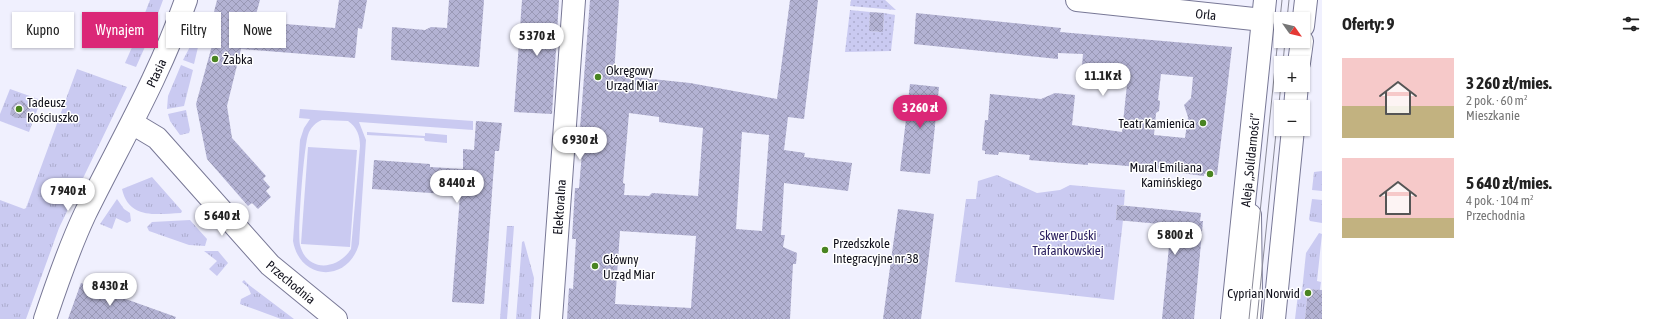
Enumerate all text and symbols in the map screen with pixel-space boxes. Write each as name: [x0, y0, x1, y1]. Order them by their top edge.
street label: Orla: [1195, 6, 1217, 23]
chip: Kupno: [12, 12, 74, 48]
chip: Wynajem: [82, 12, 158, 48]
chip: Filtry: [166, 12, 221, 48]
chip: Nowe: [229, 12, 286, 48]
north arrow: [1274, 12, 1310, 48]
map controls: [1274, 12, 1310, 136]
icon: filters: [1620, 13, 1642, 35]
text: Oferty: 9: [1342, 14, 1394, 34]
pin: 5 370 zł: [496, 23, 578, 57]
text: 5 370 zł: [519, 28, 555, 43]
place label: Żabka: [223, 52, 253, 67]
marker: Żabka: [210, 54, 220, 64]
button: +: [1274, 56, 1310, 92]
street label: Ptasia: [143, 57, 170, 90]
place label: Okręgowy Urząd Miar: [606, 63, 658, 93]
pin: 11.1K zł: [1062, 63, 1144, 97]
text: 11.1K zł: [1085, 68, 1121, 83]
marker: Okręgowy Urząd Miar: [593, 72, 603, 82]
text: 3 260 zł/mies.: [1466, 73, 1552, 93]
icon: home: [1374, 74, 1422, 122]
text: 2 pok. · 60 m²: [1466, 93, 1528, 108]
place label: Tadeusz Kościuszko: [27, 95, 79, 125]
pin: 3 260 zł: [879, 95, 961, 129]
text: 3 260 zł: [902, 100, 938, 115]
button: −: [1274, 100, 1310, 136]
marker: Tadeusz Kościuszko: [14, 104, 24, 114]
text: Mieszkanie: [1466, 108, 1520, 123]
street label: Aleja „Solidarności”: [1238, 112, 1263, 208]
place label: Teatr Kamienica: [1118, 116, 1195, 131]
marker: Teatr Kamienica: [1198, 118, 1208, 128]
pin: 6 930 zł: [539, 127, 621, 161]
text: 6 930 zł: [562, 132, 598, 147]
place label: Mural Emiliana Kamińskiego: [1129, 160, 1202, 190]
marker: Mural Emiliana Kamińskiego: [1205, 169, 1215, 179]
pin: 8 440 zł: [416, 170, 498, 204]
text: 5 640 zł/mies.: [1466, 173, 1552, 193]
icon: home: [1374, 174, 1422, 222]
text: 8 440 zł: [439, 175, 475, 190]
pin: 7 940 zł: [27, 178, 109, 212]
street label: Elektoralna: [550, 179, 569, 235]
text: 7 940 zł: [50, 183, 86, 198]
text: 4 pok. · 104 m²: [1466, 193, 1534, 208]
pin: 5 640 zł: [181, 203, 263, 237]
text: 5 640 zł: [204, 208, 240, 223]
text: Przechodnia: [1466, 208, 1525, 223]
pin: 5 800 zł: [1134, 222, 1216, 256]
text: 5 800 zł: [1157, 227, 1193, 242]
park label: Skwer Duśki Trafankowskiej: [1032, 228, 1104, 258]
place label: Przedszkole Integracyjne nr 38: [833, 236, 919, 266]
marker: Przedszkole Integracyjne nr 38: [820, 245, 830, 255]
place label: Główny Urząd Miar: [603, 252, 655, 282]
street label: Przechodnia: [263, 258, 318, 307]
marker: Główny Urząd Miar: [590, 261, 600, 271]
pin: 8 430 zł: [69, 273, 151, 307]
text: 8 430 zł: [92, 278, 128, 293]
place label: Cyprian Norwid: [1227, 286, 1300, 301]
marker: Cyprian Norwid: [1303, 288, 1313, 298]

